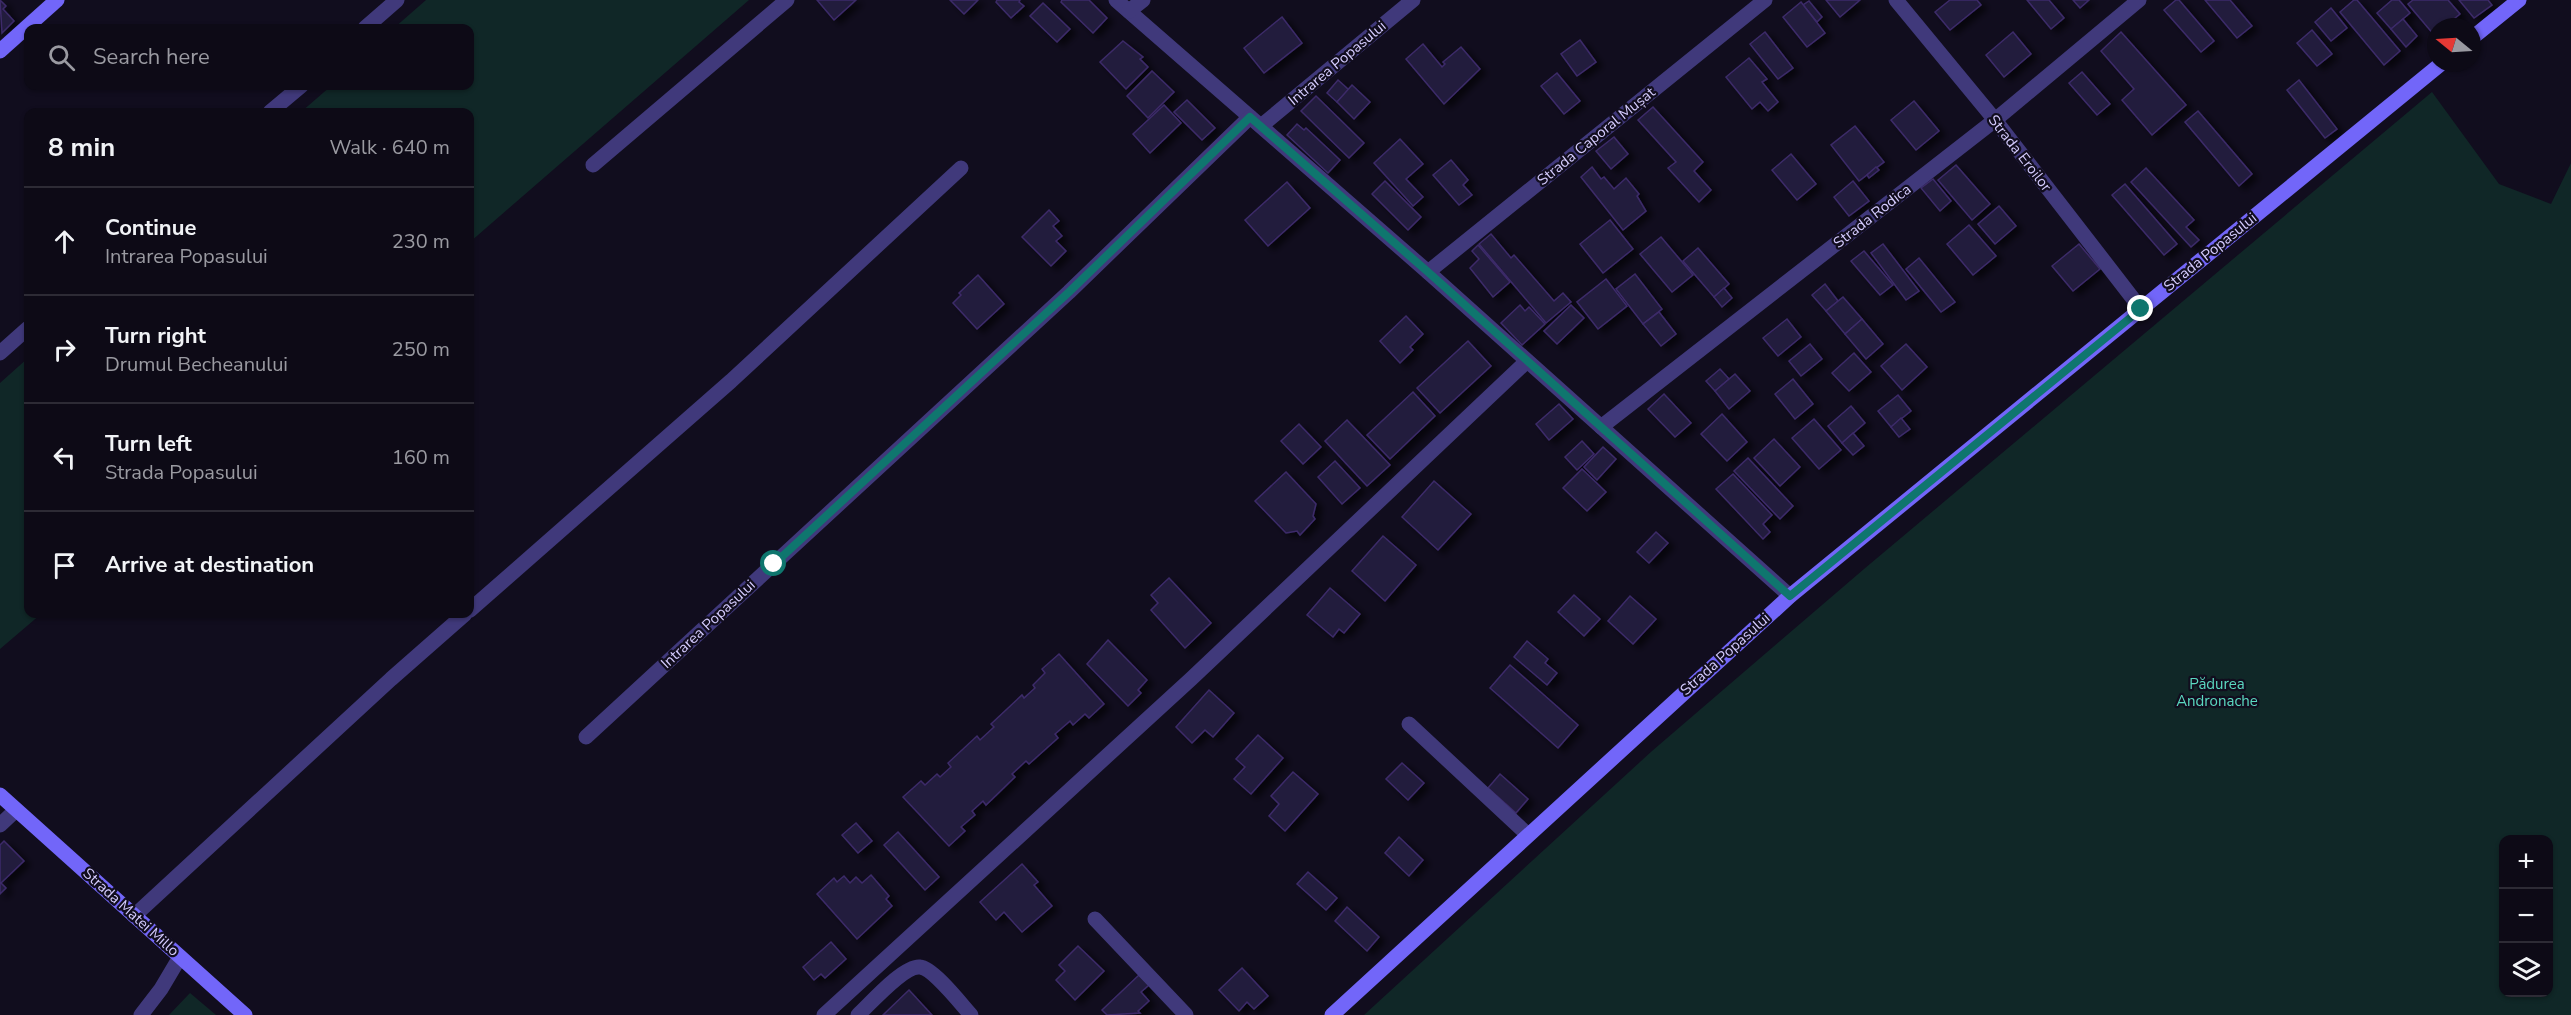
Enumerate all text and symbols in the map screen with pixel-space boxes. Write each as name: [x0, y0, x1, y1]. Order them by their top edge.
street label: Intrarea Popasului: [1284, 16, 1390, 110]
north arrow: [2427, 18, 2481, 72]
search box: [24, 24, 474, 90]
icon: search: [45, 41, 78, 74]
text: Search here: [93, 42, 210, 72]
street label: Strada Caporal Mușat: [1533, 82, 1660, 190]
street label: Strada Eroilor: [1984, 111, 2057, 196]
text: 8 min: [48, 130, 115, 165]
text: Walk · 640 m: [330, 134, 450, 161]
street label: Strada Rodica: [1829, 179, 1915, 253]
street label: Strada Popasului: [2159, 208, 2261, 296]
text: Continue: [105, 213, 196, 243]
icon: ahead: [48, 225, 81, 258]
text: 230 m: [392, 228, 450, 255]
text: Intrarea Popasului: [105, 243, 268, 270]
route end: [2127, 295, 2153, 321]
text: Turn right: [105, 321, 206, 351]
icon: right: [48, 333, 81, 366]
text: 250 m: [392, 336, 450, 363]
text: Drumul Becheanului: [105, 351, 288, 378]
text: Turn left: [105, 429, 192, 459]
icon: left: [48, 441, 81, 474]
text: 160 m: [392, 444, 450, 471]
text: Strada Popasului: [105, 459, 258, 486]
icon: arrive: [48, 549, 81, 582]
text: Arrive at destination: [105, 550, 314, 580]
route start: [760, 550, 786, 576]
street label: Intrarea Popasului: [657, 575, 759, 673]
street label: Strada Popasului: [1676, 608, 1774, 700]
park label: Pădurea Andronache: [2176, 674, 2258, 711]
map controls: [2499, 835, 2553, 997]
button: +: [2499, 835, 2553, 889]
street label: Strada Matei Millo: [79, 863, 183, 961]
button: −: [2499, 889, 2553, 943]
button: layers: [2499, 943, 2553, 997]

